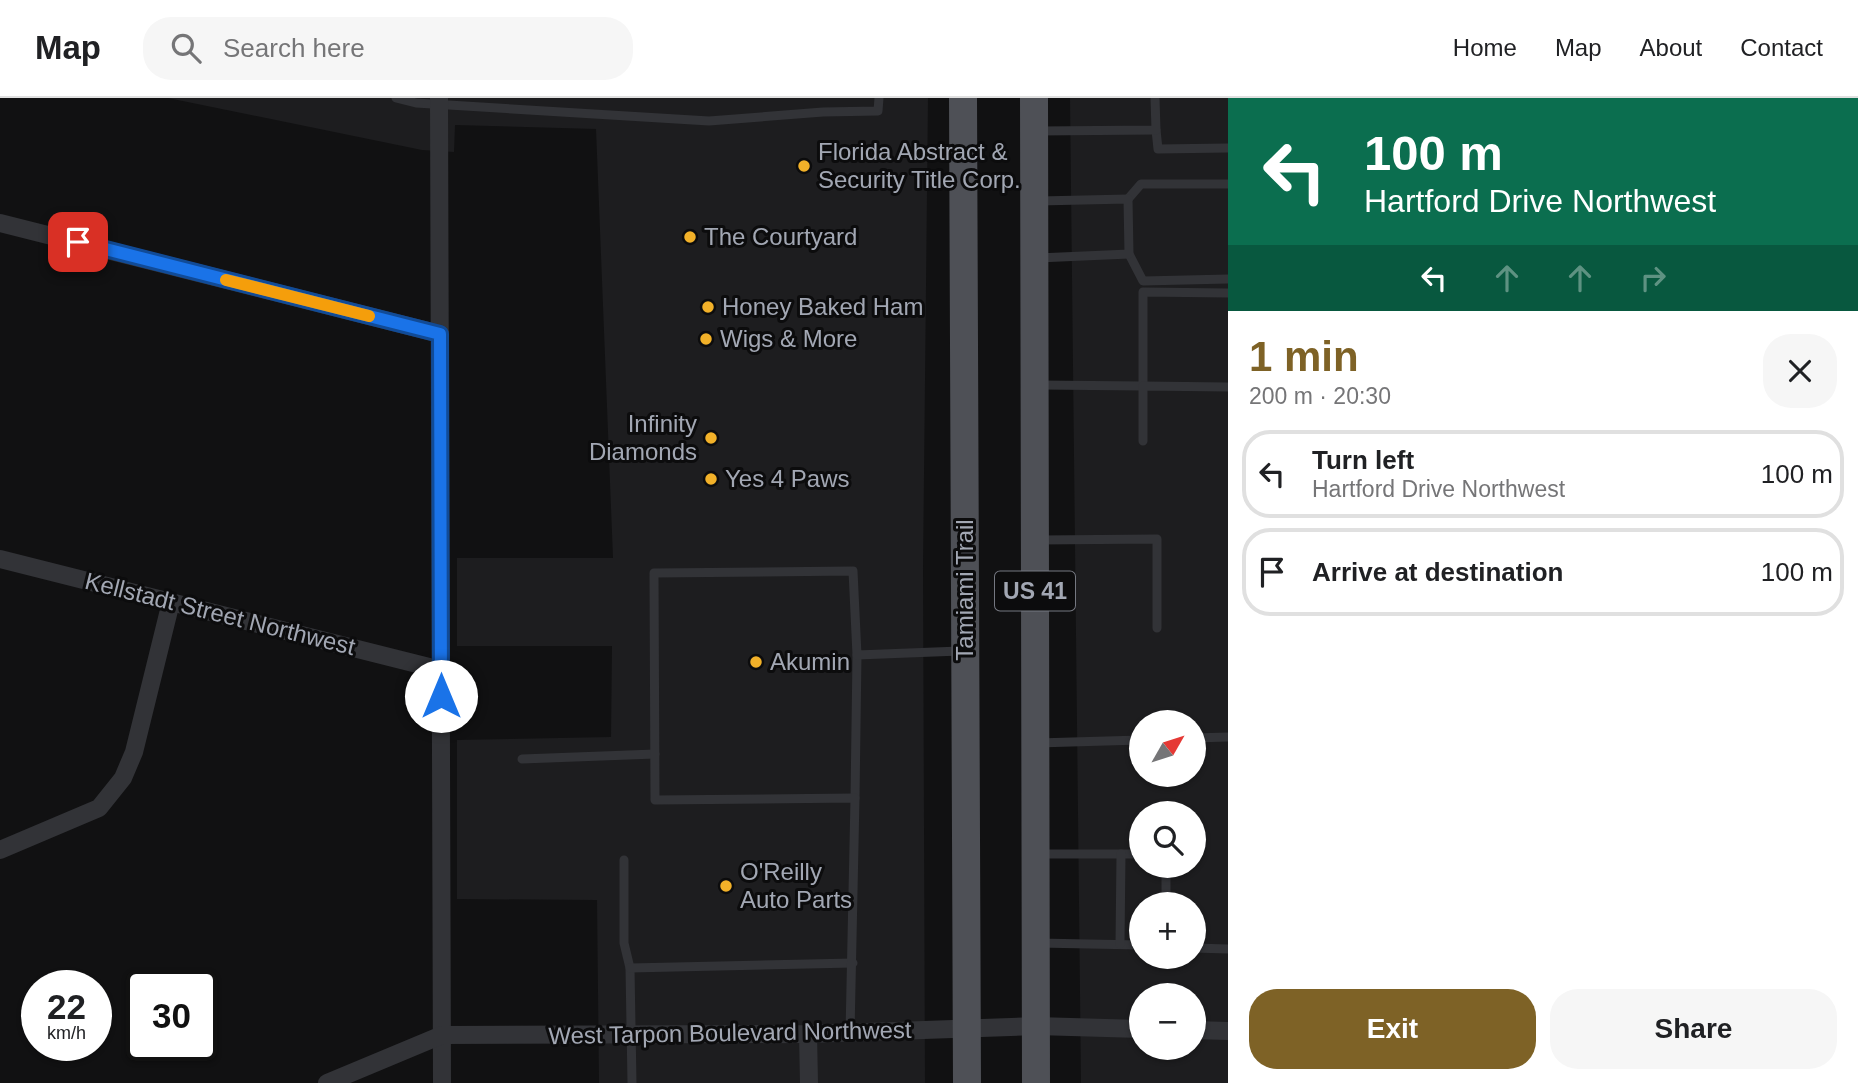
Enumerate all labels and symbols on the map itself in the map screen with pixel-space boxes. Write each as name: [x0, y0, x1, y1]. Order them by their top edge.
place label: Florida Abstract & Security Title Corp.: [818, 138, 1021, 193]
marker: Florida Abstract & Security Title Corp.: [796, 158, 812, 174]
pin: [48, 212, 108, 272]
place label: The Courtyard: [704, 223, 857, 250]
marker: The Courtyard: [682, 229, 698, 245]
place label: Honey Baked Ham: [722, 293, 923, 320]
marker: Honey Baked Ham: [700, 299, 716, 315]
place label: Wigs & More: [720, 325, 857, 352]
marker: Wigs & More: [698, 331, 714, 347]
place label: Infinity Diamonds: [589, 410, 697, 465]
marker: Infinity Diamonds: [703, 430, 719, 446]
place label: Yes 4 Paws: [725, 465, 850, 492]
marker: Yes 4 Paws: [703, 471, 719, 487]
street label: Tamiami Trail: [951, 519, 978, 661]
street label: Kellstadt Street Northwest: [82, 567, 358, 660]
road number: US 41: [995, 572, 1075, 610]
place label: Akumin: [770, 648, 850, 675]
marker: Akumin: [748, 654, 764, 670]
position arrow: [404, 659, 478, 733]
north arrow: [1129, 710, 1206, 788]
place label: O'Reilly Auto Parts: [740, 858, 852, 913]
marker: O'Reilly Auto Parts: [718, 878, 734, 894]
speed limit sign: 30: [126, 970, 217, 1061]
street label: West Tarpon Boulevard Northwest: [548, 1016, 912, 1049]

